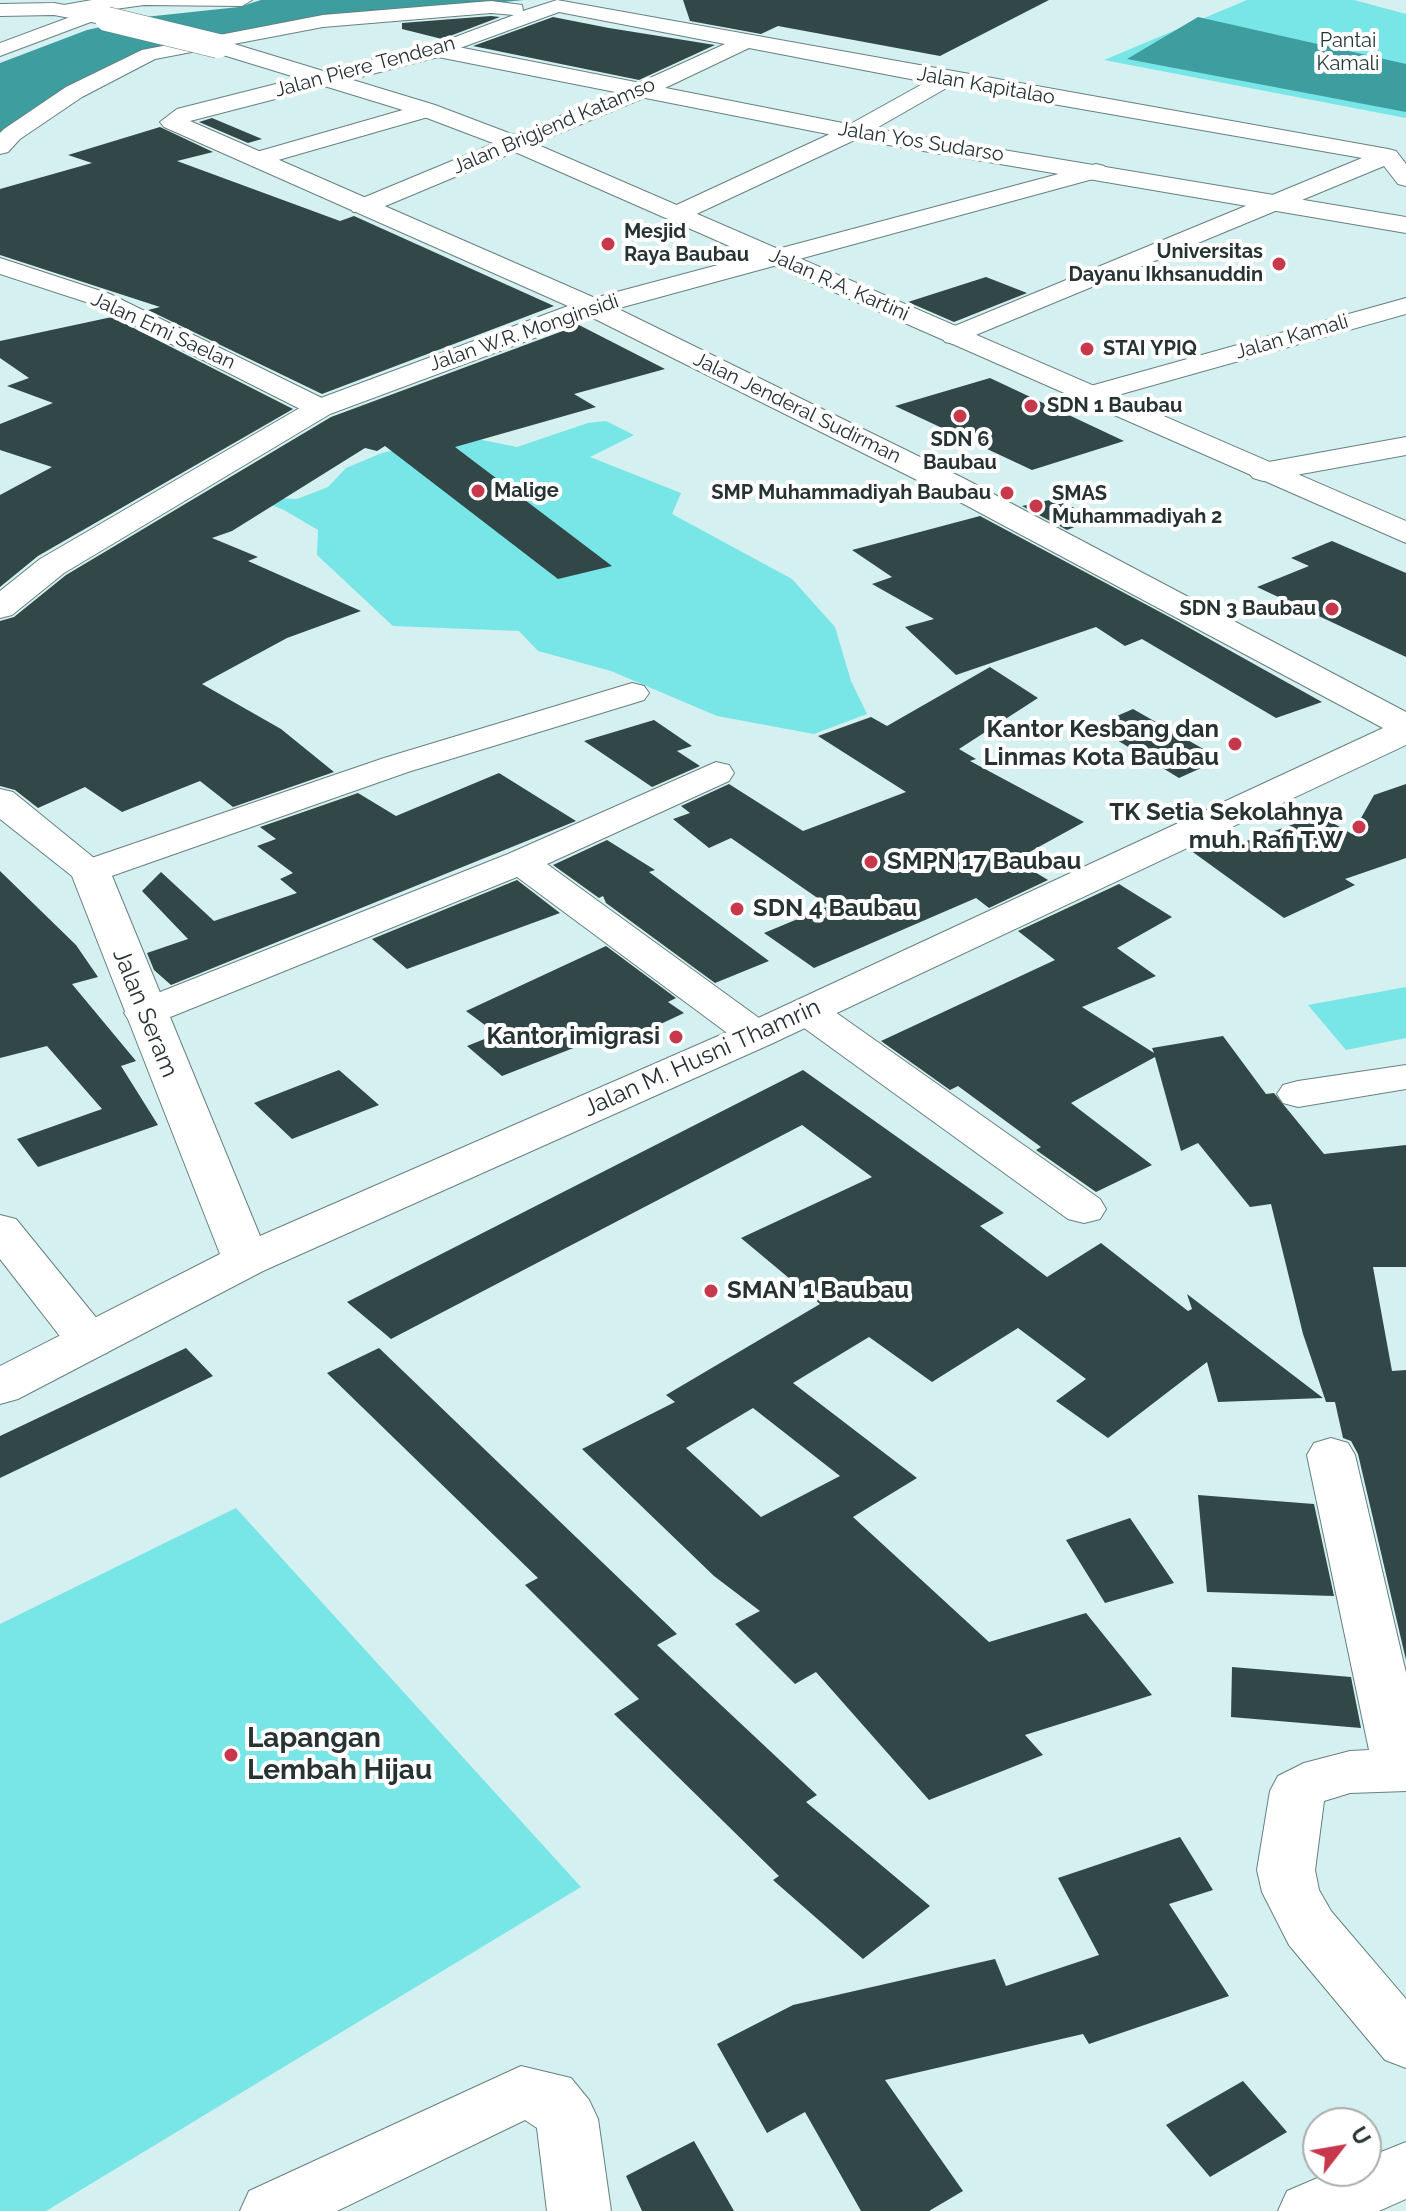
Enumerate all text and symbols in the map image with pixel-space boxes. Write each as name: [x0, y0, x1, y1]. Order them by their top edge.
park label: Pantai Kamali: [1317, 29, 1379, 76]
street label: Jalan Piere Tendean: [272, 31, 458, 103]
street label: Jalan Kapitalao: [915, 62, 1057, 110]
street label: Jalan Brigjend Katamso: [449, 72, 659, 180]
street label: Jalan Yos Sudarso: [837, 117, 1005, 167]
place label: Mesjid Raya Baubau: [624, 220, 749, 267]
marker: Mesjid Raya Baubau: [599, 235, 617, 253]
place label: Universitas Dayanu Ikhsanuddin: [1069, 240, 1263, 287]
street label: Jalan R.A. Kartini: [765, 243, 913, 327]
marker: Universitas Dayanu Ikhsanuddin: [1270, 255, 1288, 273]
street label: Jalan Emi Saelan: [87, 287, 239, 375]
street label: Jalan W.R. Monginsidi: [426, 289, 622, 377]
street label: Jalan Kamali: [1233, 309, 1351, 365]
place label: STAI YPIQ: [1103, 337, 1197, 361]
marker: STAI YPIQ: [1078, 340, 1096, 358]
street label: Jalan Jenderal Sudirman: [689, 347, 905, 469]
place label: SDN 1 Baubau: [1047, 394, 1182, 418]
marker: SDN 1 Baubau: [1022, 397, 1040, 415]
marker: SDN 6 Baubau: [951, 407, 969, 425]
place label: SDN 6 Baubau: [923, 428, 997, 475]
place label: Malige: [494, 479, 559, 503]
place label: SMP Muhammadiyah Baubau: [711, 481, 991, 505]
marker: Malige: [469, 482, 487, 500]
place label: SMAS Muhammadiyah 2: [1052, 482, 1222, 529]
marker: SMP Muhammadiyah Baubau: [998, 484, 1016, 502]
marker: SMAS Muhammadiyah 2: [1027, 497, 1045, 515]
place label: SDN 3 Baubau: [1179, 597, 1316, 621]
marker: SDN 3 Baubau: [1323, 600, 1341, 618]
place label: Kantor Kesbang dan Linmas Kota Baubau: [984, 716, 1219, 772]
marker: Kantor Kesbang dan Linmas Kota Baubau: [1226, 735, 1244, 753]
place label: TK Setia Sekolahnya muh. Rafi T.W: [1109, 799, 1343, 855]
marker: TK Setia Sekolahnya muh. Rafi T.W: [1350, 818, 1368, 836]
place label: SMPN 17 Baubau: [887, 848, 1081, 876]
marker: SMPN 17 Baubau: [862, 853, 880, 871]
place label: SDN 4 Baubau: [753, 895, 917, 923]
marker: SDN 4 Baubau: [728, 900, 746, 918]
street label: Jalan Seram: [106, 944, 184, 1082]
street label: Jalan M. Husni Thamrin: [579, 993, 825, 1123]
place label: Kantor imigrasi: [486, 1023, 660, 1051]
marker: Kantor imigrasi: [667, 1028, 685, 1046]
place label: SMAN 1 Baubau: [727, 1277, 909, 1305]
marker: SMAN 1 Baubau: [702, 1282, 720, 1300]
place label: Lapangan Lembah Hijau: [247, 1722, 432, 1788]
marker: Lapangan Lembah Hijau: [222, 1746, 240, 1764]
north arrow: [1302, 2107, 1382, 2187]
text: U: [1345, 2122, 1376, 2149]

